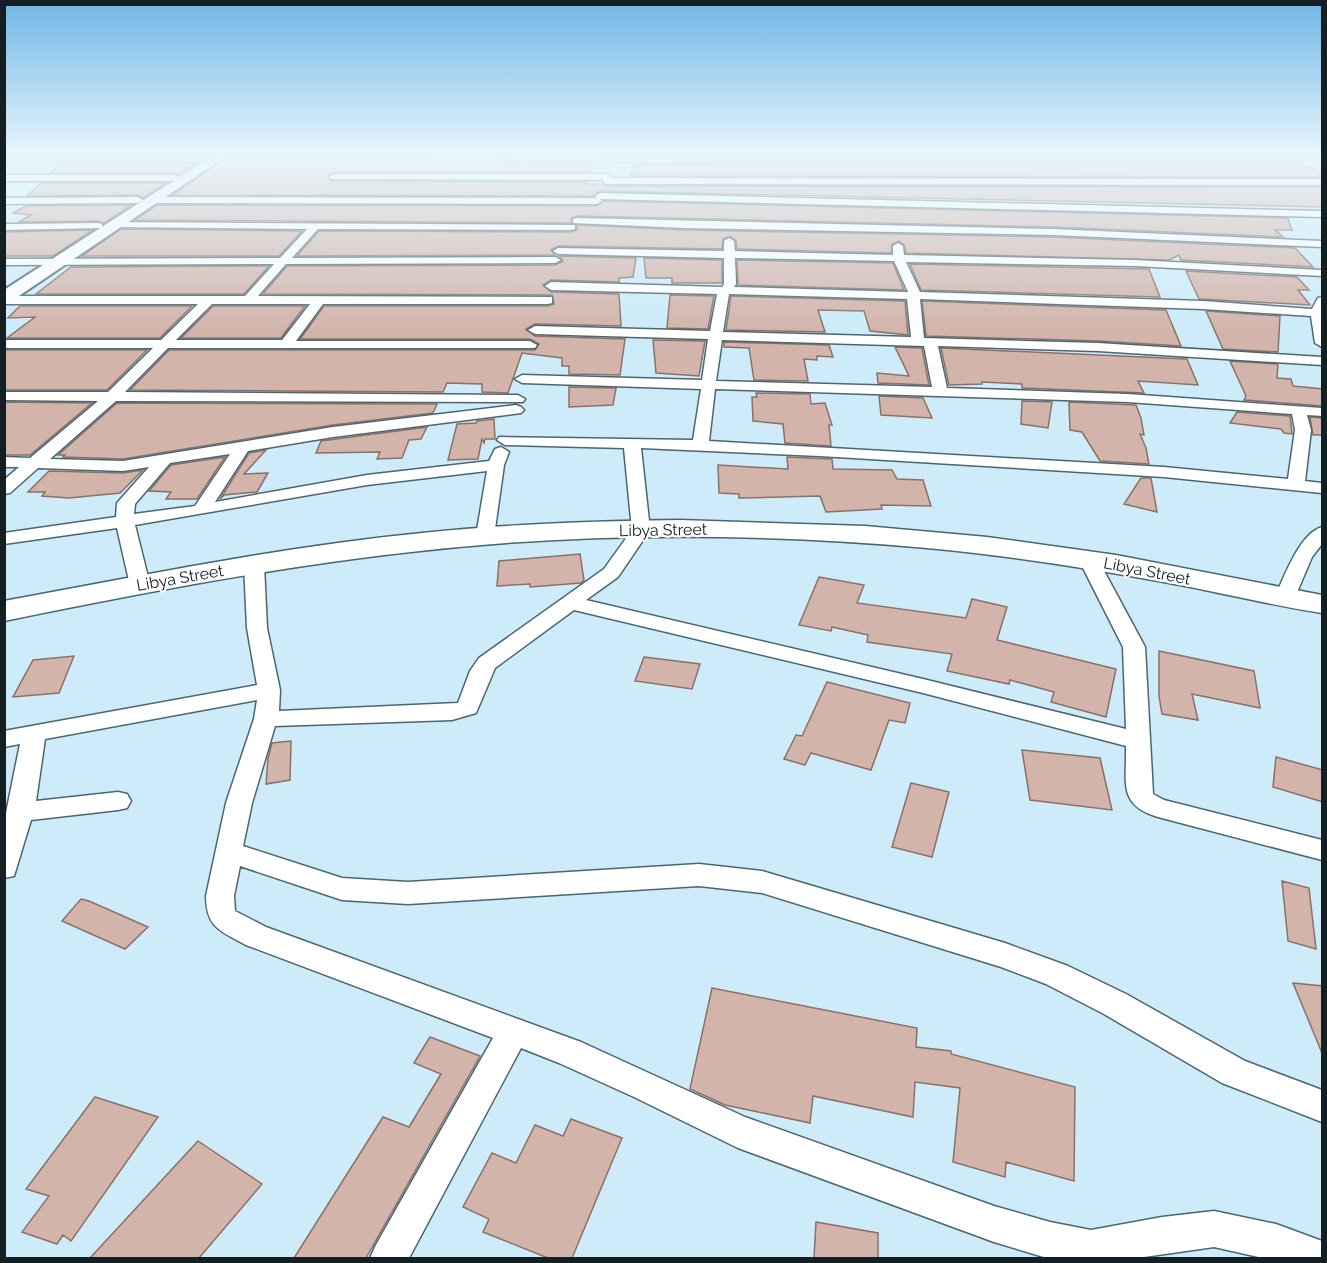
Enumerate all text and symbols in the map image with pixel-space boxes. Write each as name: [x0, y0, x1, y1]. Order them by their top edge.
street label: Libya Street: [619, 520, 708, 540]
street label: Libya Street: [1102, 553, 1193, 589]
street label: Libya Street: [135, 561, 226, 595]

